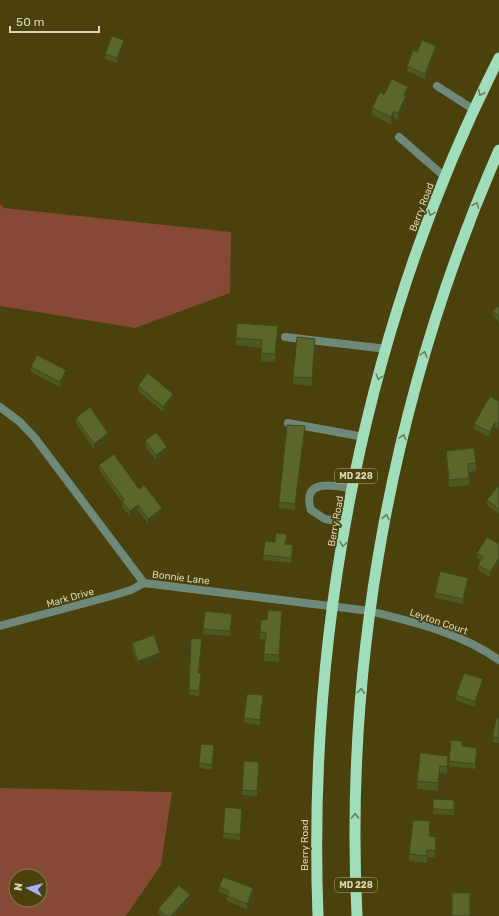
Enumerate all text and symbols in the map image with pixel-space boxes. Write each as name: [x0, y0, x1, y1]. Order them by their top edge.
scale bar: [10, 8, 99, 34]
text: 50 m: [16, 15, 44, 29]
one-way arrow: [479, 89, 486, 96]
street label: Berry Road: [407, 181, 437, 233]
one-way arrow: [471, 202, 479, 209]
one-way arrow: [428, 209, 436, 216]
one-way arrow: [419, 351, 428, 358]
one-way arrow: [375, 373, 384, 380]
one-way arrow: [398, 434, 407, 441]
road number: MD 228: [335, 469, 377, 483]
street label: Berry Road: [326, 495, 346, 547]
one-way arrow: [381, 514, 389, 521]
one-way arrow: [339, 541, 348, 548]
street label: Bonnie Lane: [151, 569, 211, 588]
street label: Mark Drive: [45, 585, 96, 610]
street label: Leyton Court: [408, 606, 469, 638]
one-way arrow: [356, 688, 365, 694]
one-way arrow: [351, 813, 359, 819]
street label: Berry Road: [299, 819, 311, 871]
north arrow: [8, 868, 48, 908]
road number: MD 228: [335, 878, 377, 892]
text: N: [12, 882, 26, 892]

